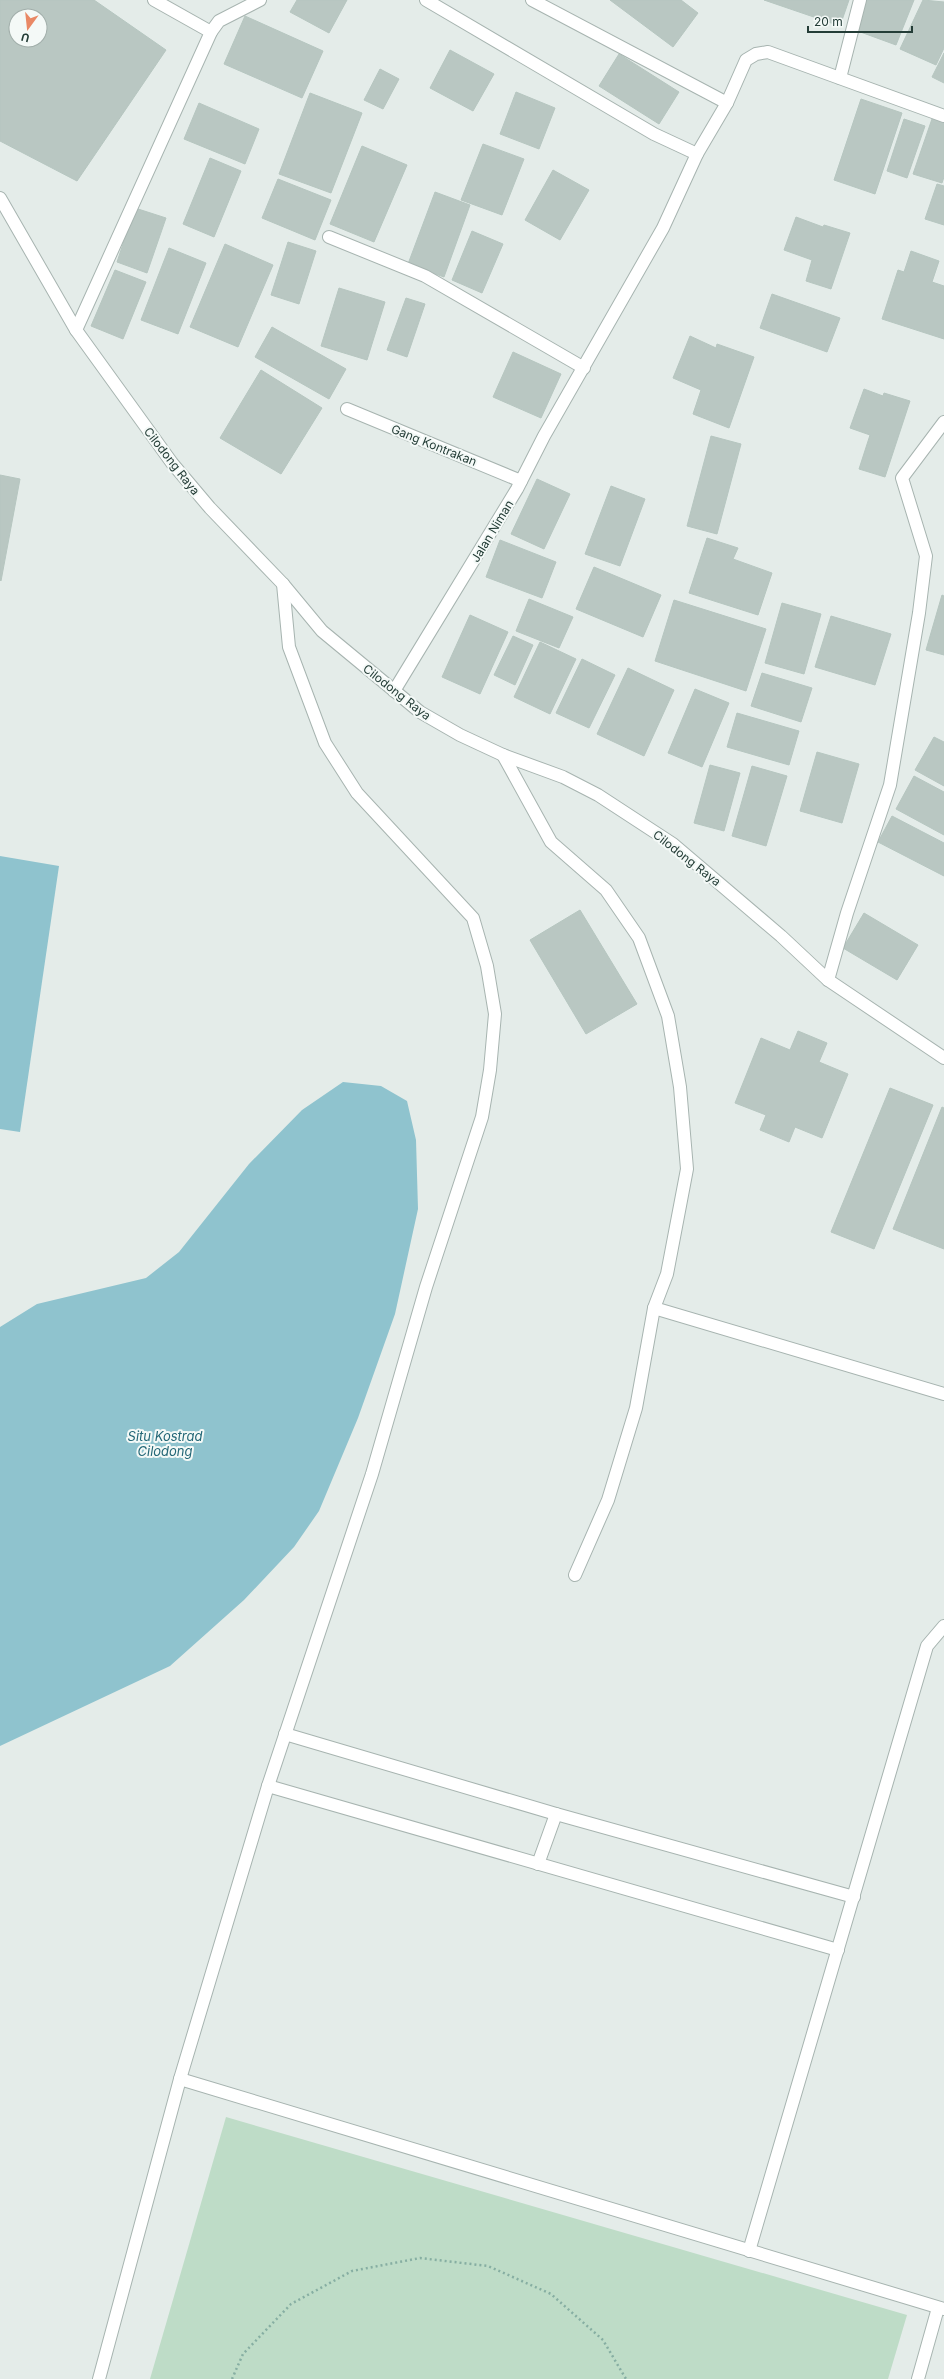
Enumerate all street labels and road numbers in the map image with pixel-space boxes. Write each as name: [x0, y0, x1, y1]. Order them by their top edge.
street label: Gang Kontrakan: [389, 421, 479, 469]
street label: Cilodong Raya: [141, 424, 203, 498]
street label: Jalan Niman: [468, 497, 516, 565]
street label: Cilodong Raya: [360, 661, 434, 723]
street label: Cilodong Raya: [650, 827, 724, 889]

